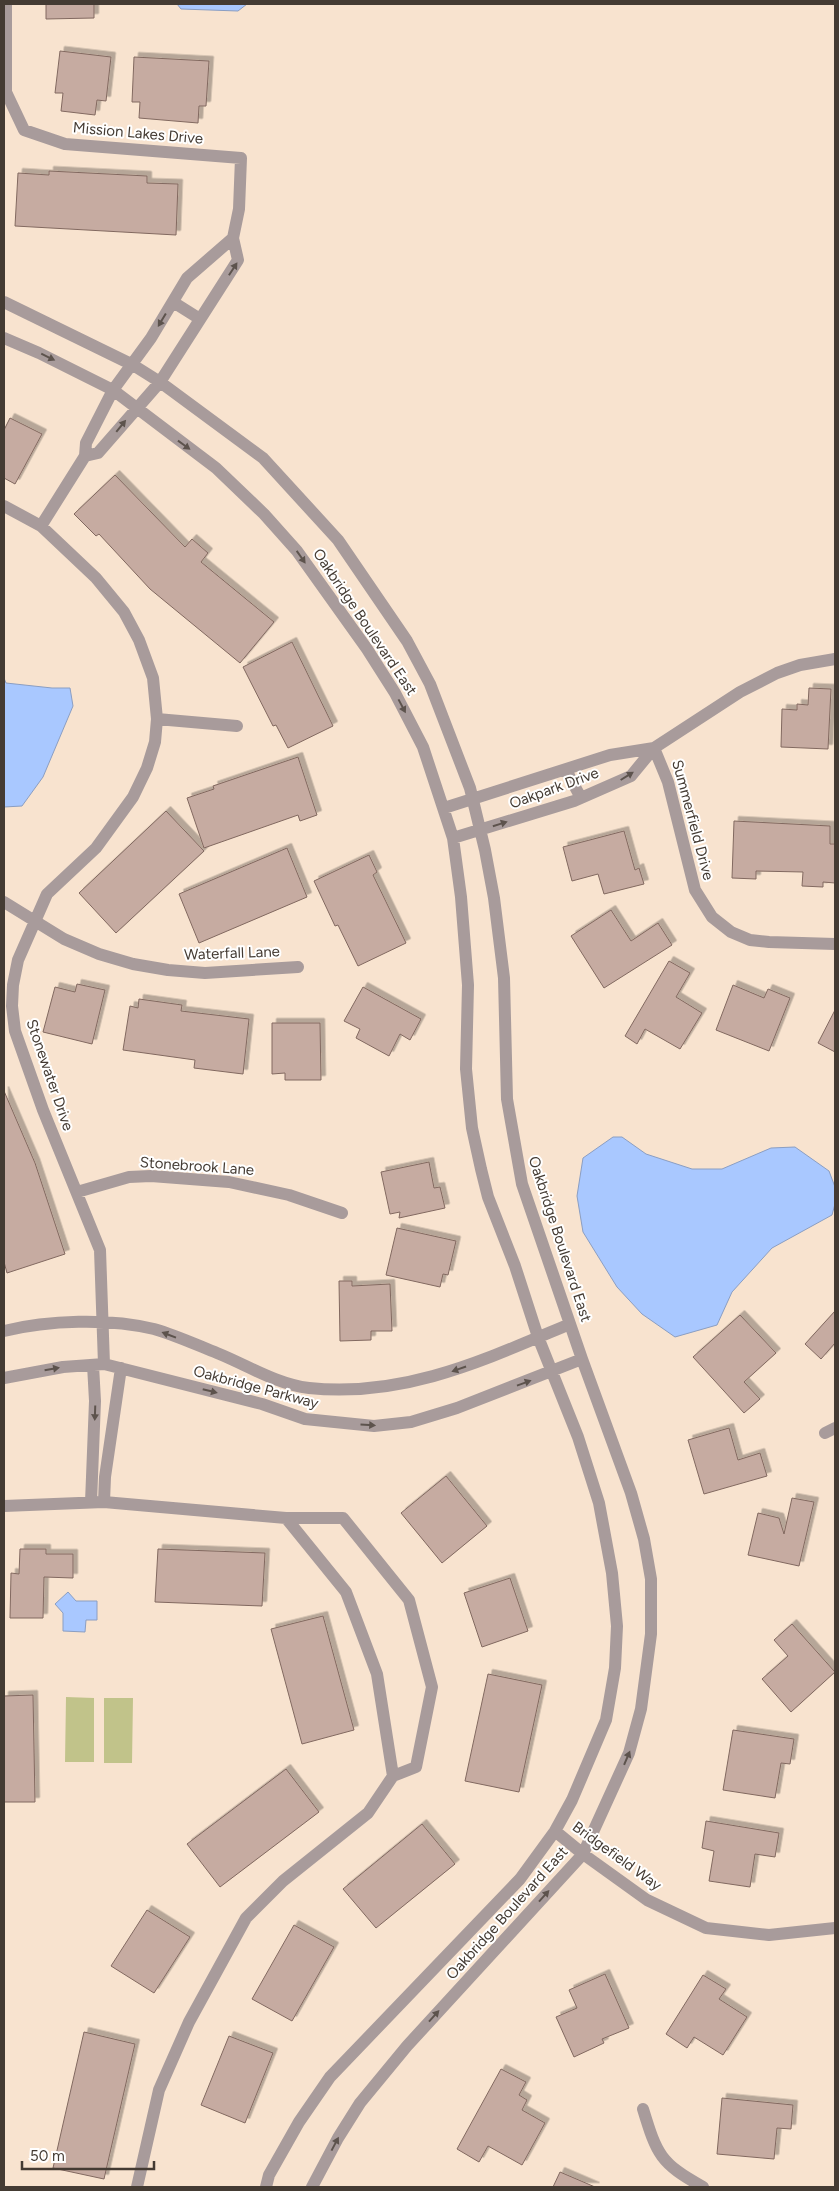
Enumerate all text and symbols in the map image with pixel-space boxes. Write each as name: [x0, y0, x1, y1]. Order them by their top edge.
street label: Mission Lakes Drive: [72, 118, 204, 148]
one-way arrow: [228, 262, 237, 275]
one-way arrow: [158, 313, 167, 326]
one-way arrow: [41, 353, 56, 361]
one-way arrow: [115, 420, 126, 432]
one-way arrow: [177, 440, 191, 450]
street label: Oakbridge Boulevard East: [309, 545, 421, 699]
one-way arrow: [296, 550, 306, 564]
one-way arrow: [398, 699, 406, 713]
street label: Summerfield Drive: [668, 758, 718, 882]
street label: Oakpark Drive: [507, 763, 601, 813]
one-way arrow: [620, 772, 634, 781]
one-way arrow: [492, 820, 507, 827]
street label: Waterfall Lane: [184, 942, 280, 964]
street label: Stonewater Drive: [23, 1017, 77, 1133]
street label: Stonebrook Lane: [139, 1153, 255, 1179]
street label: Oakbridge Boulevard East: [525, 1154, 595, 1324]
one-way arrow: [162, 1331, 177, 1338]
street label: Oakbridge Parkway: [191, 1362, 321, 1412]
one-way arrow: [44, 1365, 60, 1373]
one-way arrow: [452, 1366, 467, 1373]
one-way arrow: [517, 1379, 532, 1387]
one-way arrow: [203, 1387, 218, 1395]
one-way arrow: [90, 1406, 98, 1422]
one-way arrow: [361, 1422, 377, 1430]
one-way arrow: [623, 1751, 631, 1765]
street label: Bridgefield Way: [569, 1818, 665, 1894]
street label: Oakbridge Boulevard East: [442, 1842, 572, 1983]
one-way arrow: [538, 1891, 550, 1903]
one-way arrow: [429, 2010, 440, 2023]
one-way arrow: [331, 2137, 339, 2151]
scale bar: [22, 2138, 155, 2170]
text: 50 m: [30, 2147, 65, 2165]

